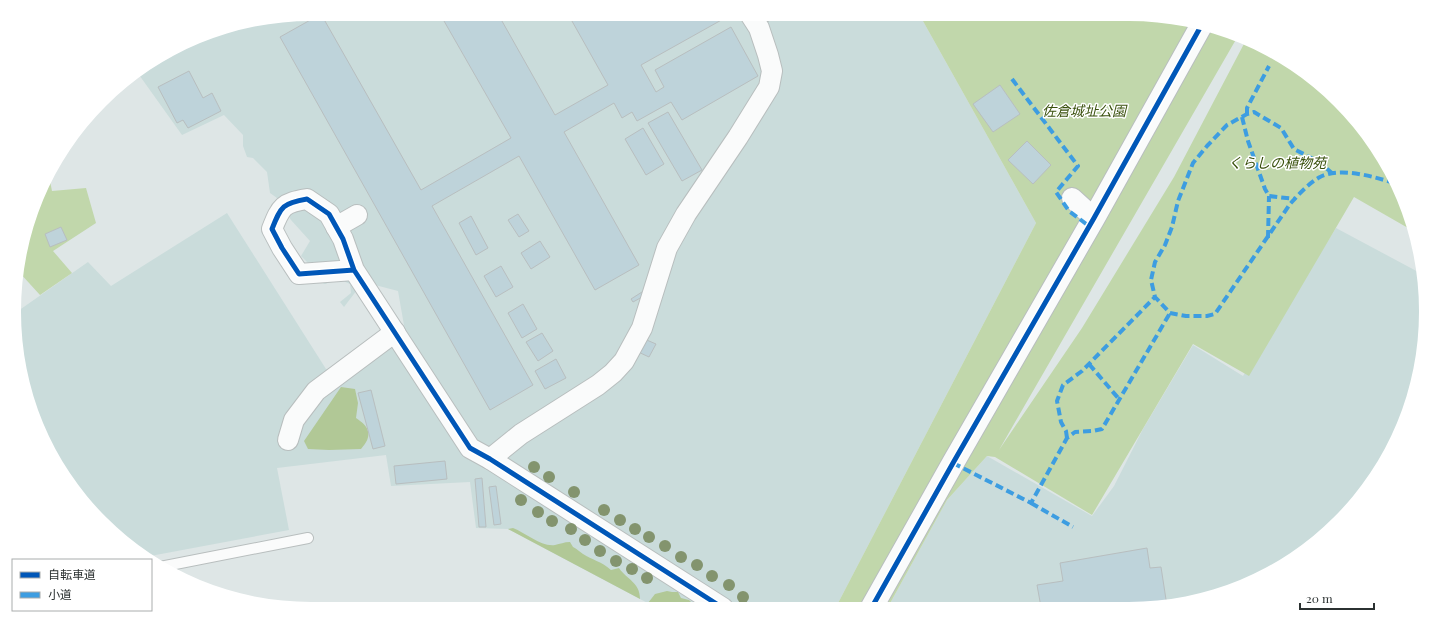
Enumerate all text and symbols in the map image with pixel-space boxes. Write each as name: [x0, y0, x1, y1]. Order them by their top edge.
park label: 佐倉城址公園: [1042, 101, 1128, 120]
park label: くらしの植物苑: [1228, 153, 1328, 172]
legend: [12, 559, 152, 611]
text: 自転車道: [48, 566, 96, 582]
scale bar: [1300, 585, 1374, 611]
text: 小道: [48, 586, 72, 602]
text: 20 m: [1306, 590, 1333, 606]

